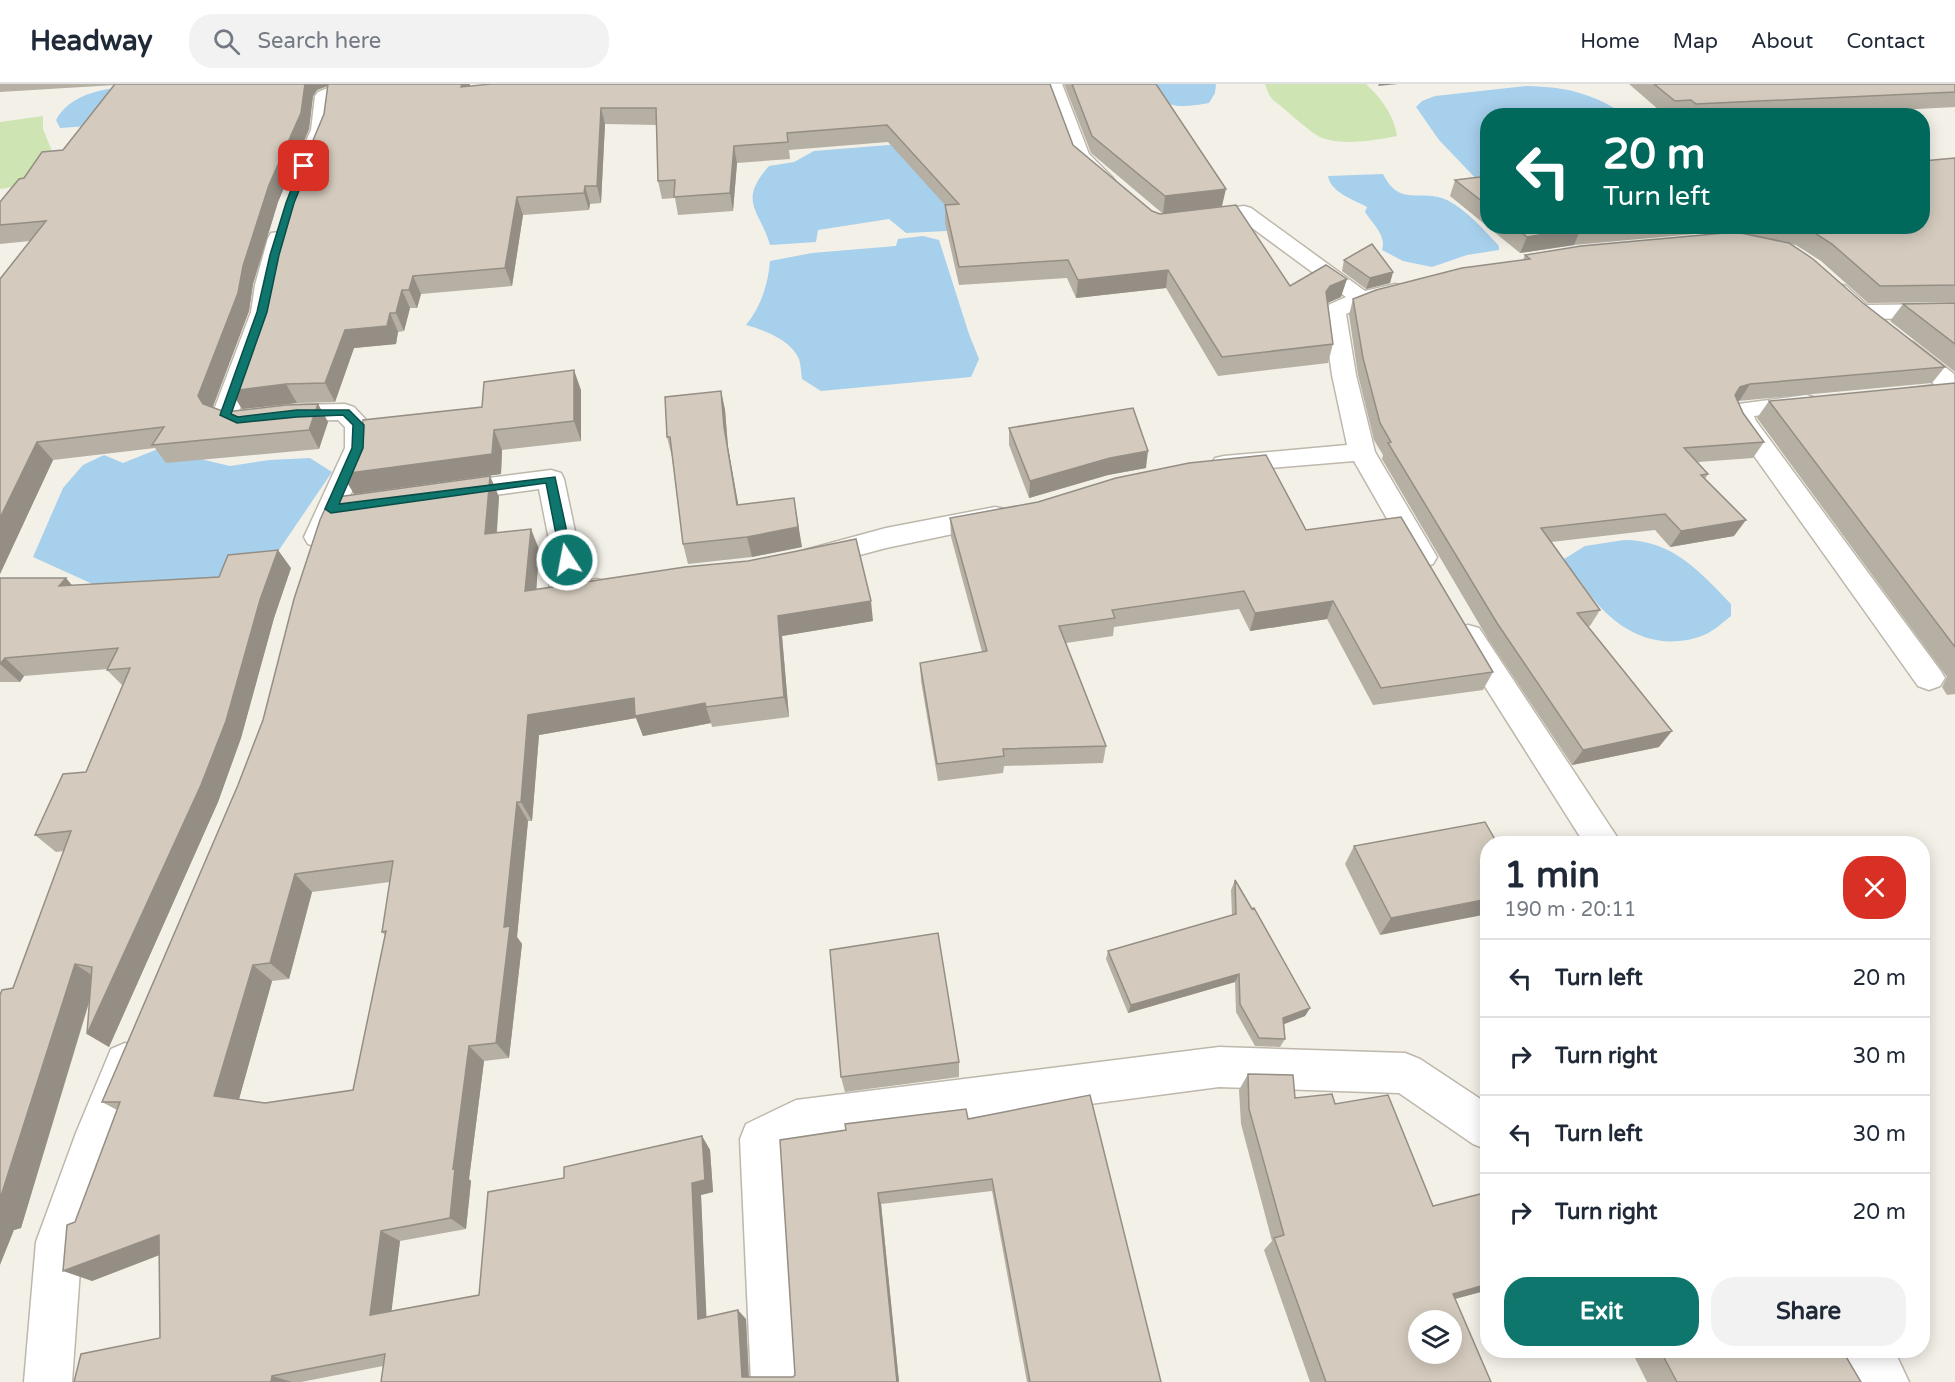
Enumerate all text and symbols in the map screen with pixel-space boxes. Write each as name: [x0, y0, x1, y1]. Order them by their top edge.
search box: [189, 14, 609, 68]
text: Headway: [30, 24, 153, 58]
icon: search: [210, 25, 243, 58]
text: Search here: [258, 28, 381, 54]
text: Home: [1580, 29, 1640, 54]
text: Map: [1673, 29, 1718, 54]
text: About: [1751, 29, 1813, 54]
text: Contact: [1846, 29, 1925, 54]
text: 20 m: [1603, 129, 1705, 180]
icon: left: [1504, 132, 1582, 210]
pin: [278, 140, 329, 191]
icon: arrive: [287, 149, 320, 182]
text: Turn left: [1603, 180, 1710, 213]
position arrow: [535, 528, 599, 592]
text: 1 min: [1504, 854, 1600, 897]
button: close: [1843, 856, 1906, 919]
text: 190 m · 20:11: [1504, 898, 1636, 922]
icon: left: [1504, 962, 1537, 995]
text: Turn left: [1555, 965, 1643, 991]
text: 20 m: [1852, 965, 1906, 991]
icon: right: [1504, 1040, 1537, 1073]
text: Turn right: [1555, 1043, 1657, 1069]
text: 30 m: [1852, 1043, 1906, 1069]
icon: left: [1504, 1118, 1537, 1151]
text: Turn left: [1555, 1121, 1643, 1147]
text: 30 m: [1852, 1121, 1906, 1147]
icon: right: [1504, 1196, 1537, 1229]
text: Turn right: [1555, 1199, 1657, 1225]
text: 20 m: [1852, 1199, 1906, 1225]
button: Exit: [1504, 1277, 1699, 1346]
button: Share: [1711, 1277, 1906, 1346]
map controls: [1408, 1310, 1462, 1364]
button: layers: [1408, 1310, 1462, 1364]

